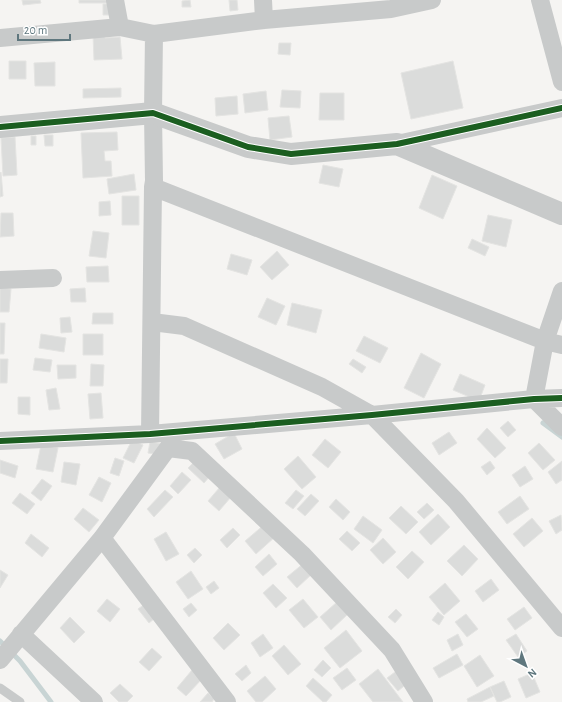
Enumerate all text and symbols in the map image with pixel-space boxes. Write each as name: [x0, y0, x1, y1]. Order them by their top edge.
scale bar: [18, 16, 70, 42]
text: 20 m: [24, 24, 47, 36]
north arrow: [506, 646, 546, 686]
text: N: [526, 667, 539, 680]

